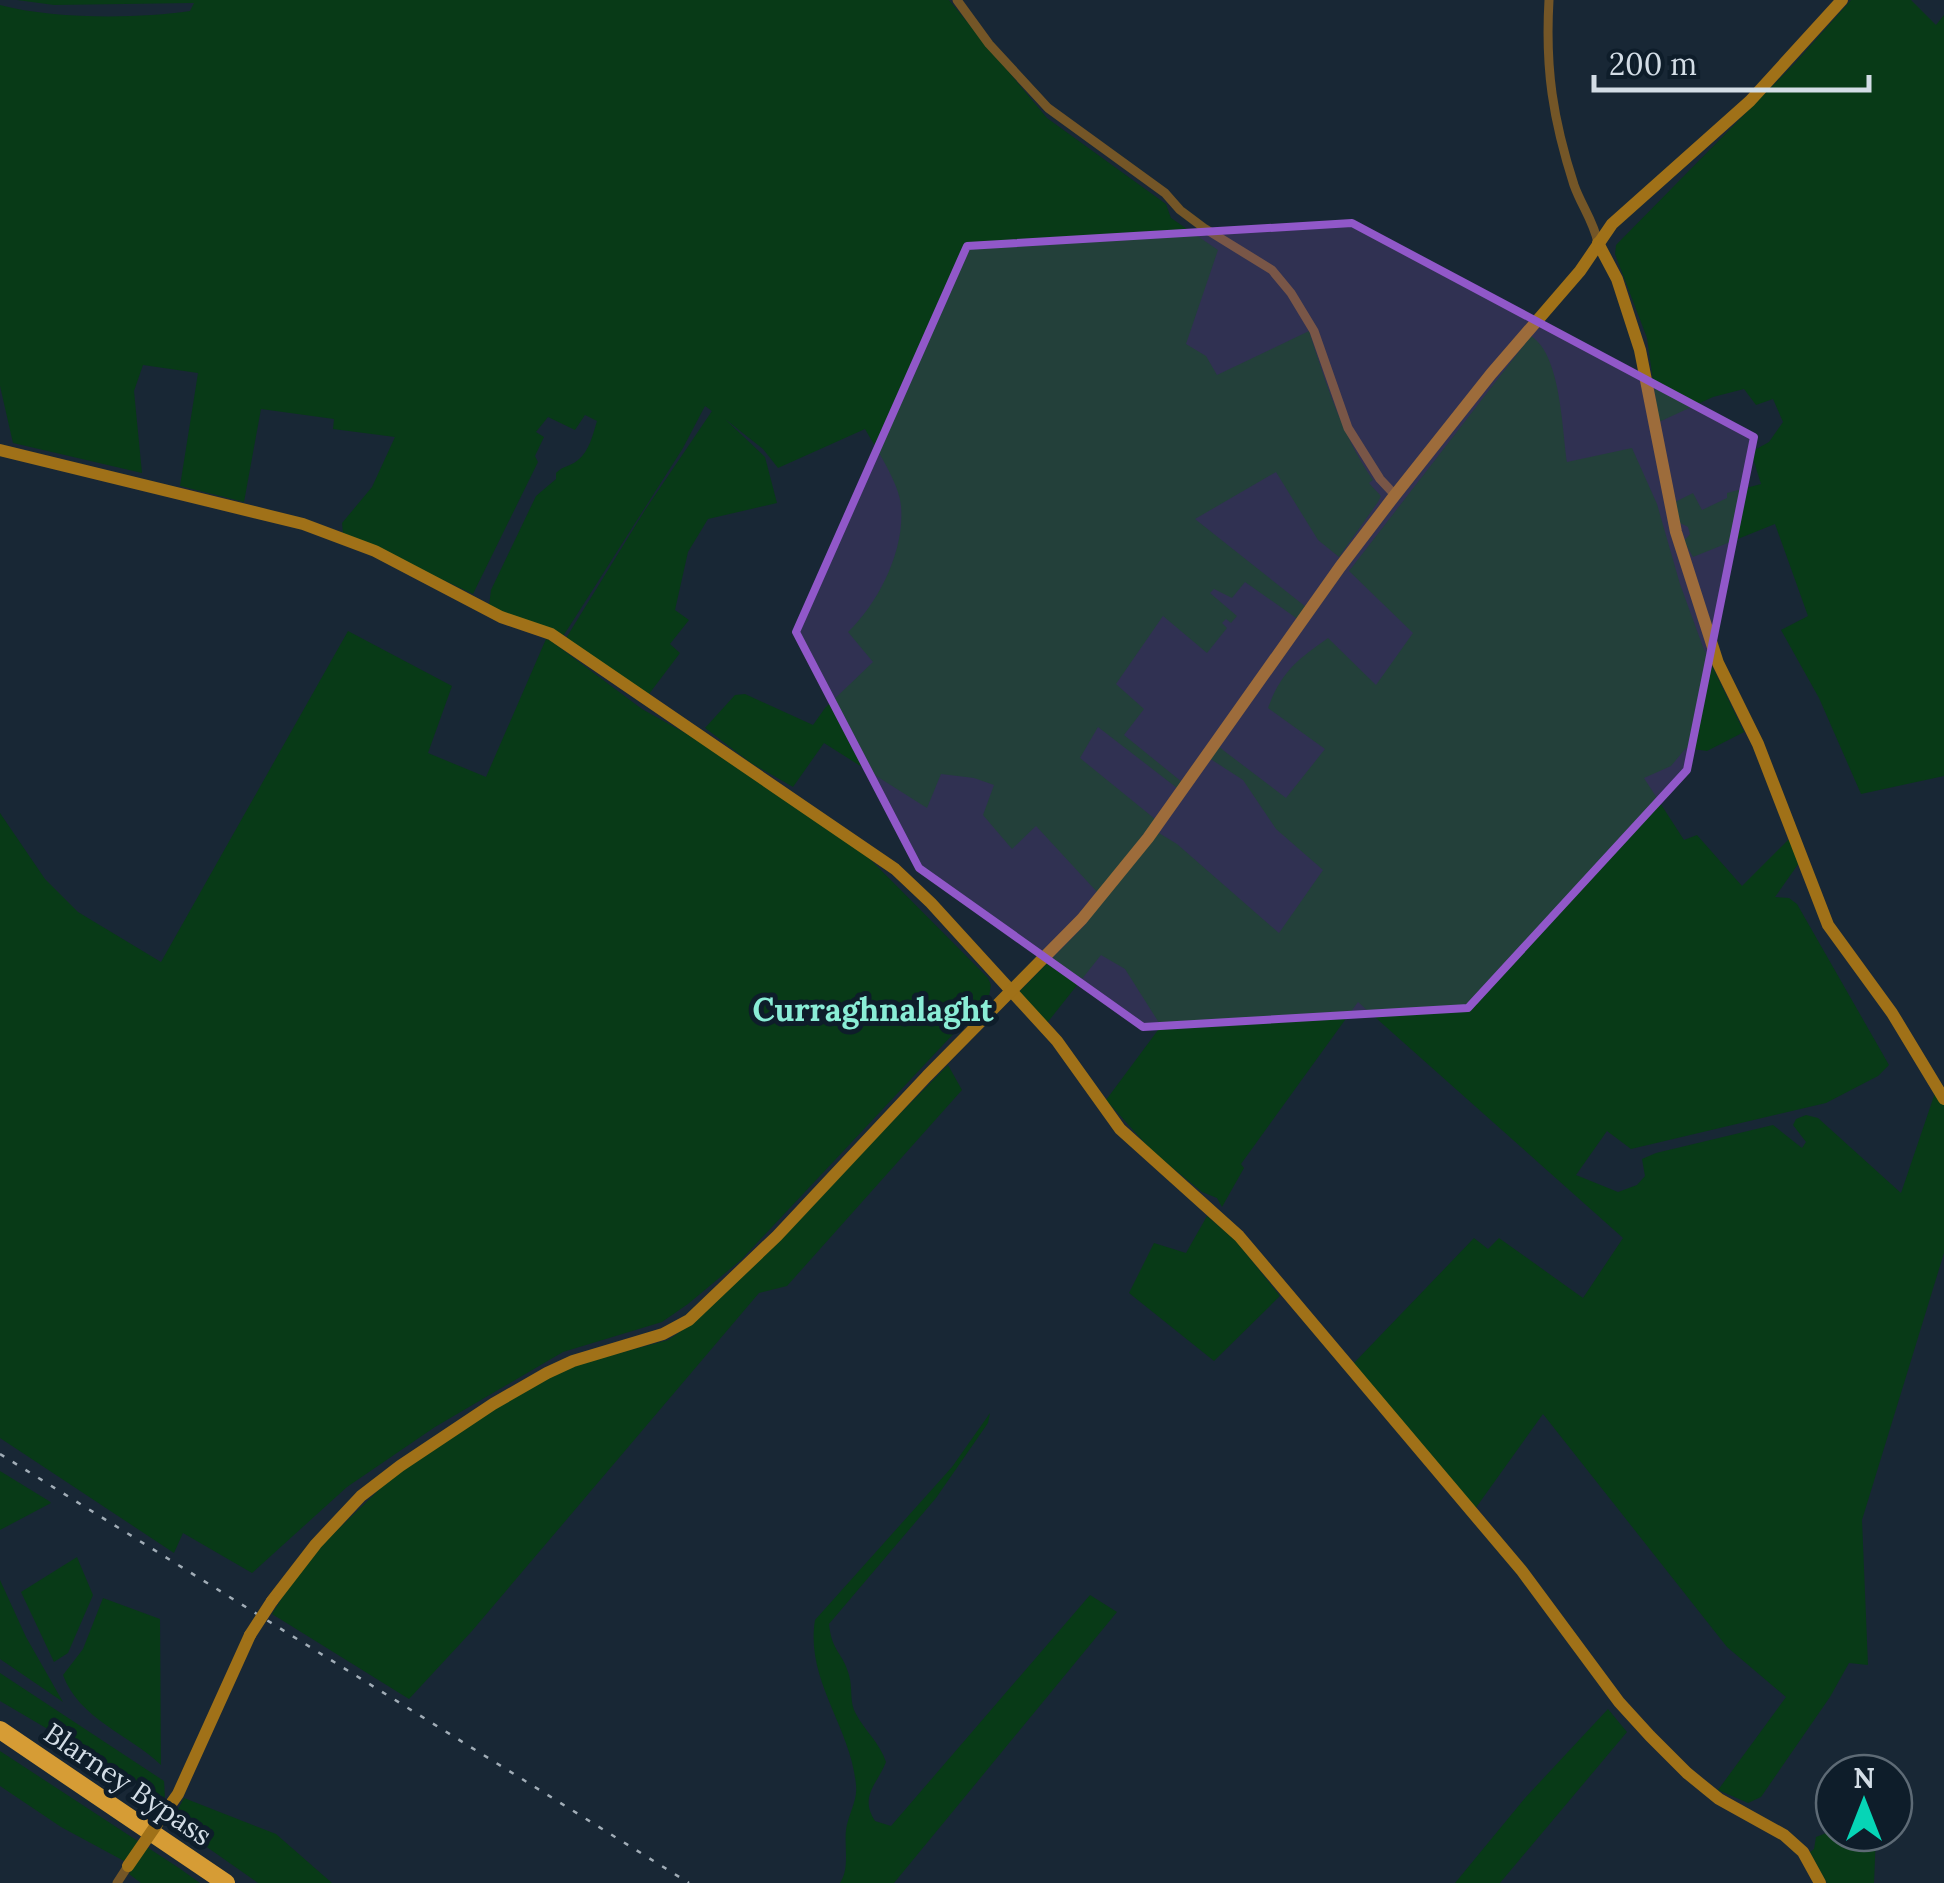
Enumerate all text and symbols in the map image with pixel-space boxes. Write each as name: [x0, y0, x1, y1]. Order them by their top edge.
scale bar: [1594, 30, 1869, 92]
text: 200 m: [1609, 45, 1697, 83]
district label: Curraghnalaght: [752, 989, 994, 1030]
street label: Blarney Bypass: [37, 1715, 219, 1853]
north arrow: [1814, 1753, 1914, 1853]
text: N: [1853, 1760, 1875, 1796]

